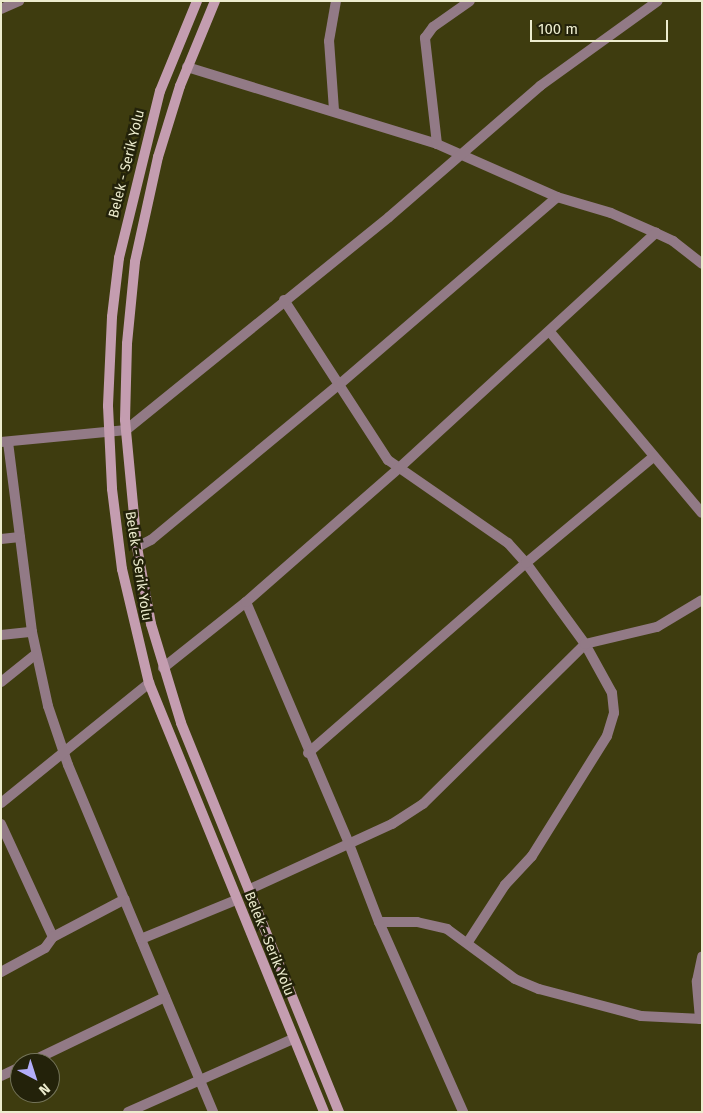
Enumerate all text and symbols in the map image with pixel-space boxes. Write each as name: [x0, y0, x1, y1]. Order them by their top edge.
scale bar: [533, 10, 670, 42]
text: 100 m: [538, 20, 578, 38]
street label: Belek - Serik Yolu: [105, 108, 149, 220]
street label: Belek - Serik Yolu: [121, 510, 155, 622]
street label: Belek - Serik Yolu: [240, 889, 298, 999]
north arrow: [10, 1053, 60, 1103]
text: N: [35, 1080, 53, 1099]

